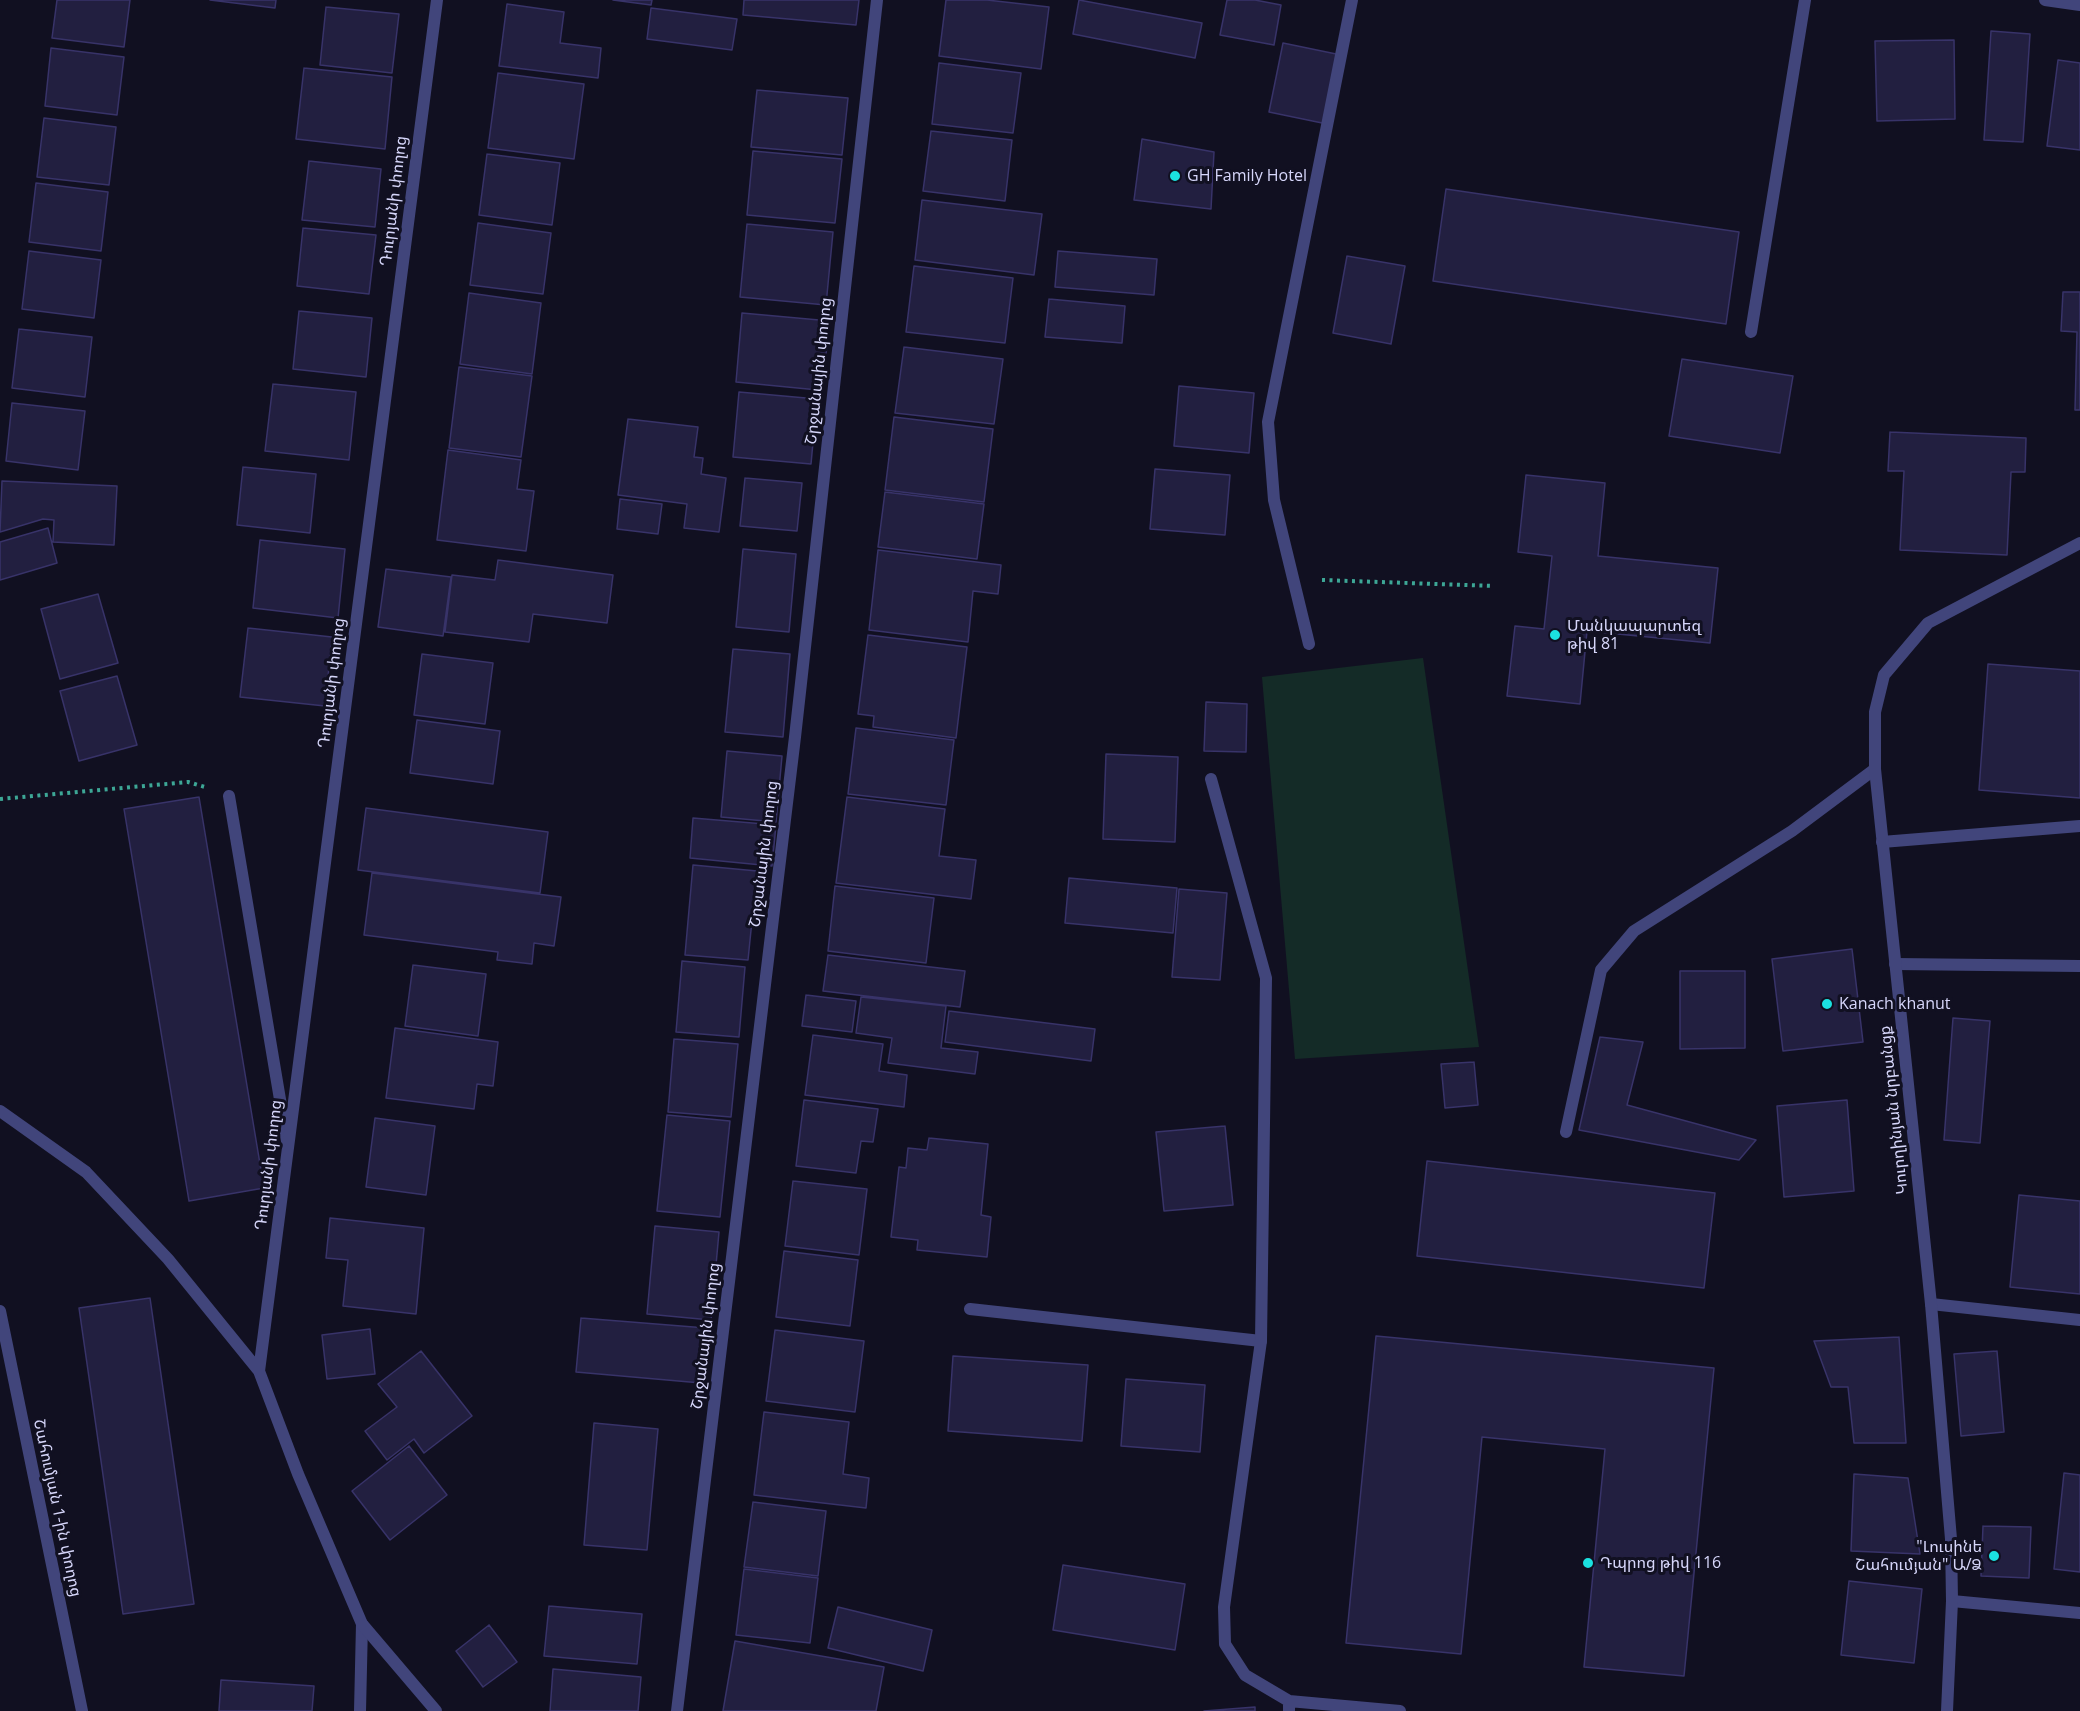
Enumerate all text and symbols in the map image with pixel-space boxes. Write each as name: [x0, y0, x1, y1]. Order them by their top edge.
street label: Դուրյանի փողոց: [376, 135, 412, 267]
place label: GH Family Hotel: [1187, 166, 1307, 186]
marker: GH Family Hotel: [1168, 169, 1182, 183]
street label: Շրջանային փողոց: [802, 297, 836, 445]
place label: Մանկապարտեզ թիվ 81: [1567, 616, 1701, 654]
street label: Դուրյանի փողոց: [314, 617, 350, 749]
marker: Մանկապարտեզ թիվ 81: [1548, 628, 1562, 642]
street label: Շրջանային փողոց: [745, 780, 783, 928]
place label: Kanach khanut: [1839, 994, 1950, 1014]
marker: Kanach khanut: [1820, 997, 1834, 1011]
street label: Կուրղինյան նրբանցք: [1876, 1025, 1912, 1195]
street label: Դուրյանի փողոց: [251, 1099, 287, 1231]
street label: Շրջանային փողոց: [687, 1262, 725, 1410]
street label: Շահումյան 1-ին փողոց: [29, 1417, 85, 1599]
place label: "Լուսինե Շահումյան" Ա/Ձ: [1855, 1537, 1982, 1575]
marker: "Լուսինե Շահումյան" Ա/Ձ: [1987, 1549, 2001, 1563]
place label: Դպրոց թիվ 116: [1600, 1553, 1721, 1573]
marker: Դպրոց թիվ 116: [1581, 1556, 1595, 1570]

